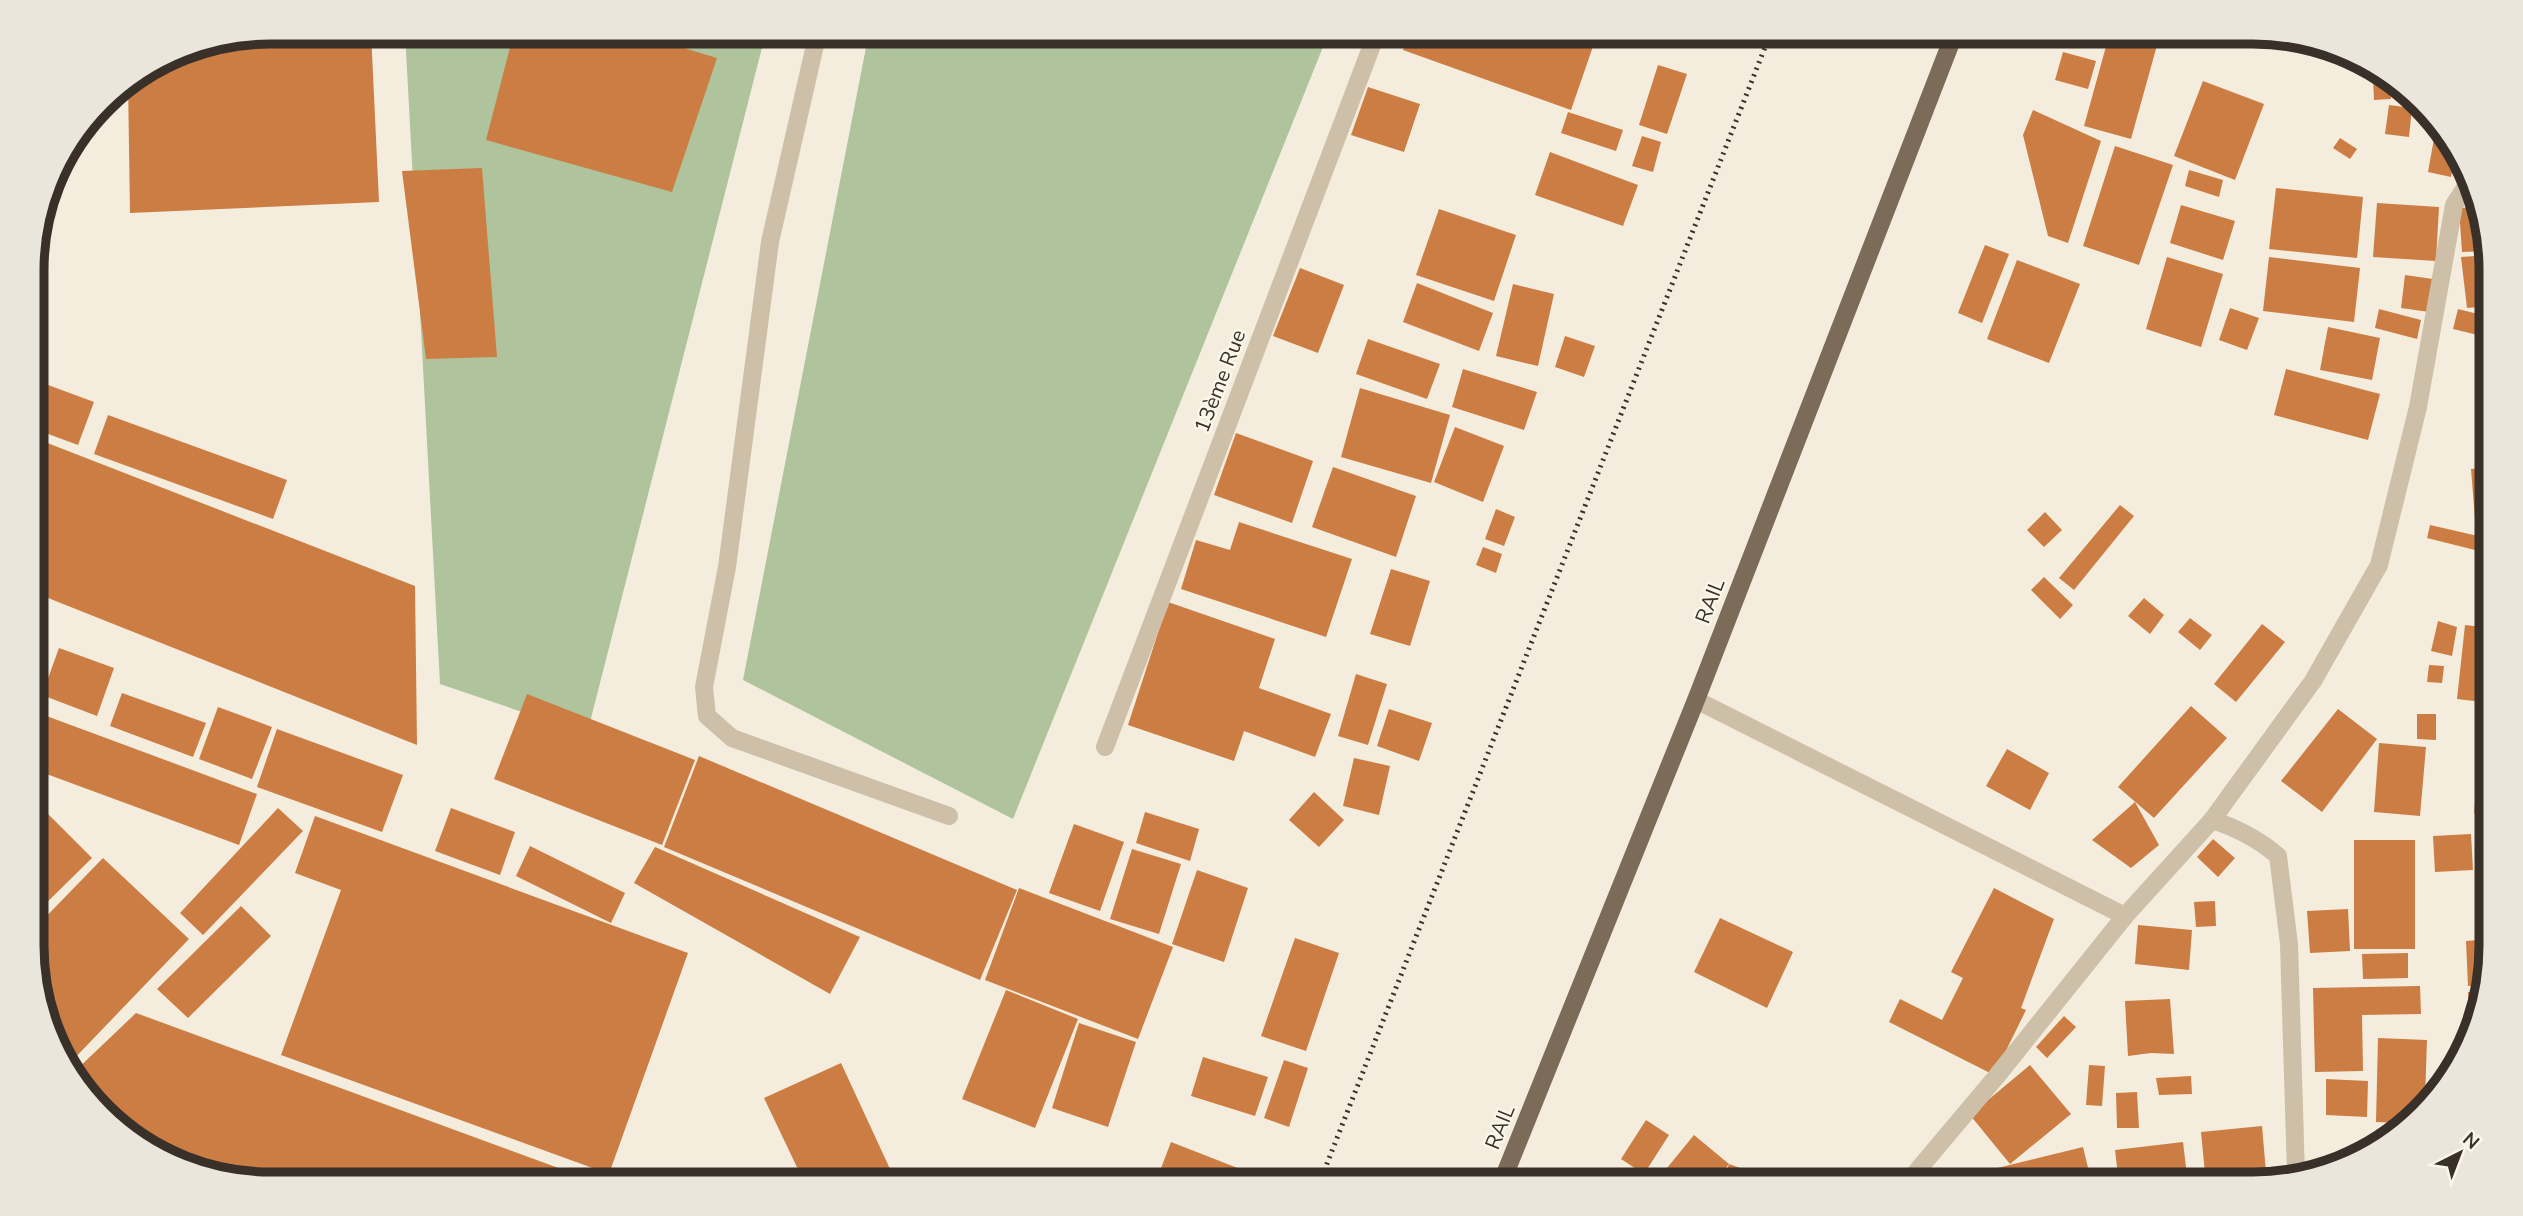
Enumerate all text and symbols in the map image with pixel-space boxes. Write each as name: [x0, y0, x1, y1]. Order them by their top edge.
street label: 13ème Rue: [1188, 326, 1252, 436]
street label: RAIL: [1689, 574, 1732, 627]
street label: RAIL: [1478, 1100, 1522, 1154]
north arrow: [2425, 1118, 2495, 1188]
text: N: [2457, 1127, 2485, 1156]

